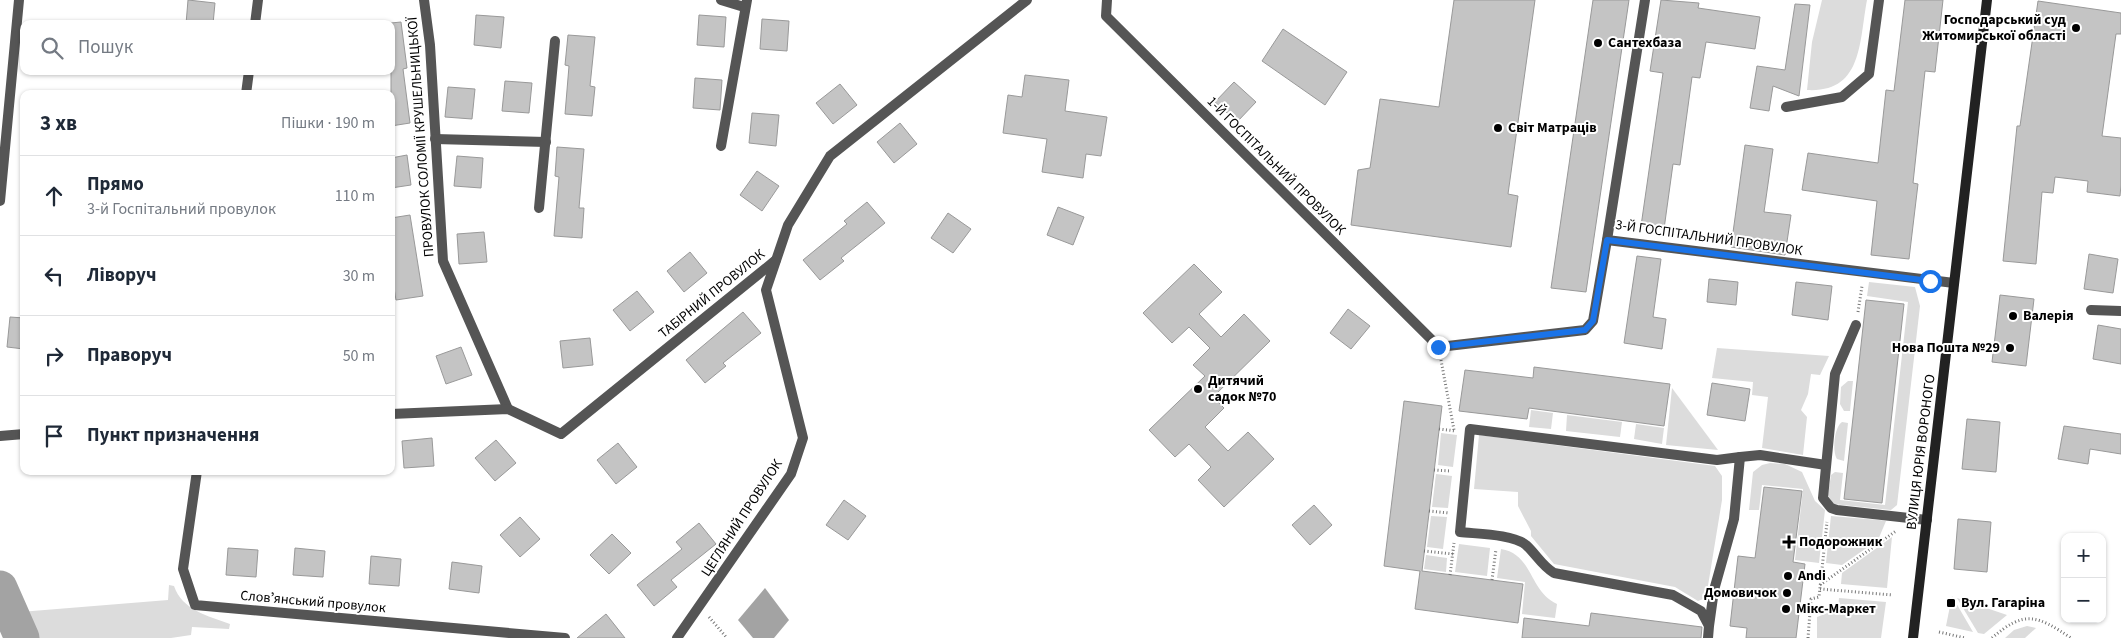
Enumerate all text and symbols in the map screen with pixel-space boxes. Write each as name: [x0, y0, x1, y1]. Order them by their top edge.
place label: Господарський суд Житомирської області: [1922, 10, 2067, 46]
street label: ПРОВУЛОК СОЛОМІЇ КРУШЕЛЬНИЦЬКОЇ: [403, 16, 439, 258]
search box: [20, 20, 395, 75]
marker: Господарський суд Житомирської області: [2070, 22, 2082, 34]
place label: Сантехбаза: [1608, 33, 1682, 53]
icon: search: [38, 34, 66, 62]
text: Пошук: [78, 34, 133, 61]
marker: Сантехбаза: [1592, 37, 1604, 49]
street label: 1-Й ГОСПІТАЛЬНИЙ ПРОВУЛОК: [1202, 92, 1350, 240]
text: 3 хв: [40, 108, 77, 138]
text: Пішки · 190 m: [281, 112, 375, 134]
place label: Світ Матраців: [1508, 118, 1597, 138]
marker: Світ Матраців: [1492, 122, 1504, 134]
text: Прямо: [87, 171, 144, 198]
icon: ahead: [40, 182, 68, 210]
text: 110 m: [335, 185, 375, 207]
text: 3-й Госпітальний провулок: [87, 198, 276, 220]
street label: 3-Й ГОСПІТАЛЬНИЙ ПРОВУЛОК: [1614, 215, 1805, 261]
street label: ТАБІРНИЙ ПРОВУЛОК: [655, 244, 770, 343]
icon: left: [40, 262, 68, 290]
text: Ліворуч: [87, 262, 156, 289]
text: 30 m: [343, 265, 375, 287]
route start: [1919, 270, 1942, 293]
place label: Валерія: [2023, 306, 2074, 326]
marker: Валерія: [2007, 310, 2019, 322]
route end: [1427, 336, 1450, 359]
place label: Нова Пошта №29: [1892, 338, 2000, 358]
icon: right: [40, 342, 68, 370]
text: Праворуч: [87, 342, 172, 369]
marker: Нова Пошта №29: [2004, 342, 2016, 354]
text: 50 m: [343, 345, 375, 367]
place label: Дитячий садок №70: [1208, 371, 1277, 407]
street label: ВУЛИЦЯ ЮРІЯ ВОРОНОГО: [1902, 373, 1940, 531]
marker: Дитячий садок №70: [1192, 383, 1204, 395]
icon: arrive: [40, 422, 68, 450]
text: Пункт призначення: [87, 422, 259, 449]
street label: ЦЕГЛЯНИЙ ПРОВУЛОК: [697, 455, 788, 580]
place label: Подорожник: [1799, 532, 1883, 552]
map controls: [2061, 533, 2106, 623]
button: +: [2061, 533, 2106, 578]
marker: Подорожник: [1783, 536, 1795, 548]
place label: Andi: [1797, 566, 1826, 586]
marker: Andi: [1782, 570, 1794, 582]
button: −: [2061, 578, 2106, 623]
place label: Домовичок: [1704, 583, 1777, 603]
street label: Словʼянський провулок: [239, 586, 387, 618]
marker: Домовичок: [1781, 587, 1793, 599]
place label: Вул. Гагаріна: [1961, 593, 2045, 613]
marker: Вул. Гагаріна: [1945, 597, 1957, 609]
place label: Мікс-Маркет: [1796, 599, 1876, 619]
marker: Мікс-Маркет: [1780, 603, 1792, 615]

